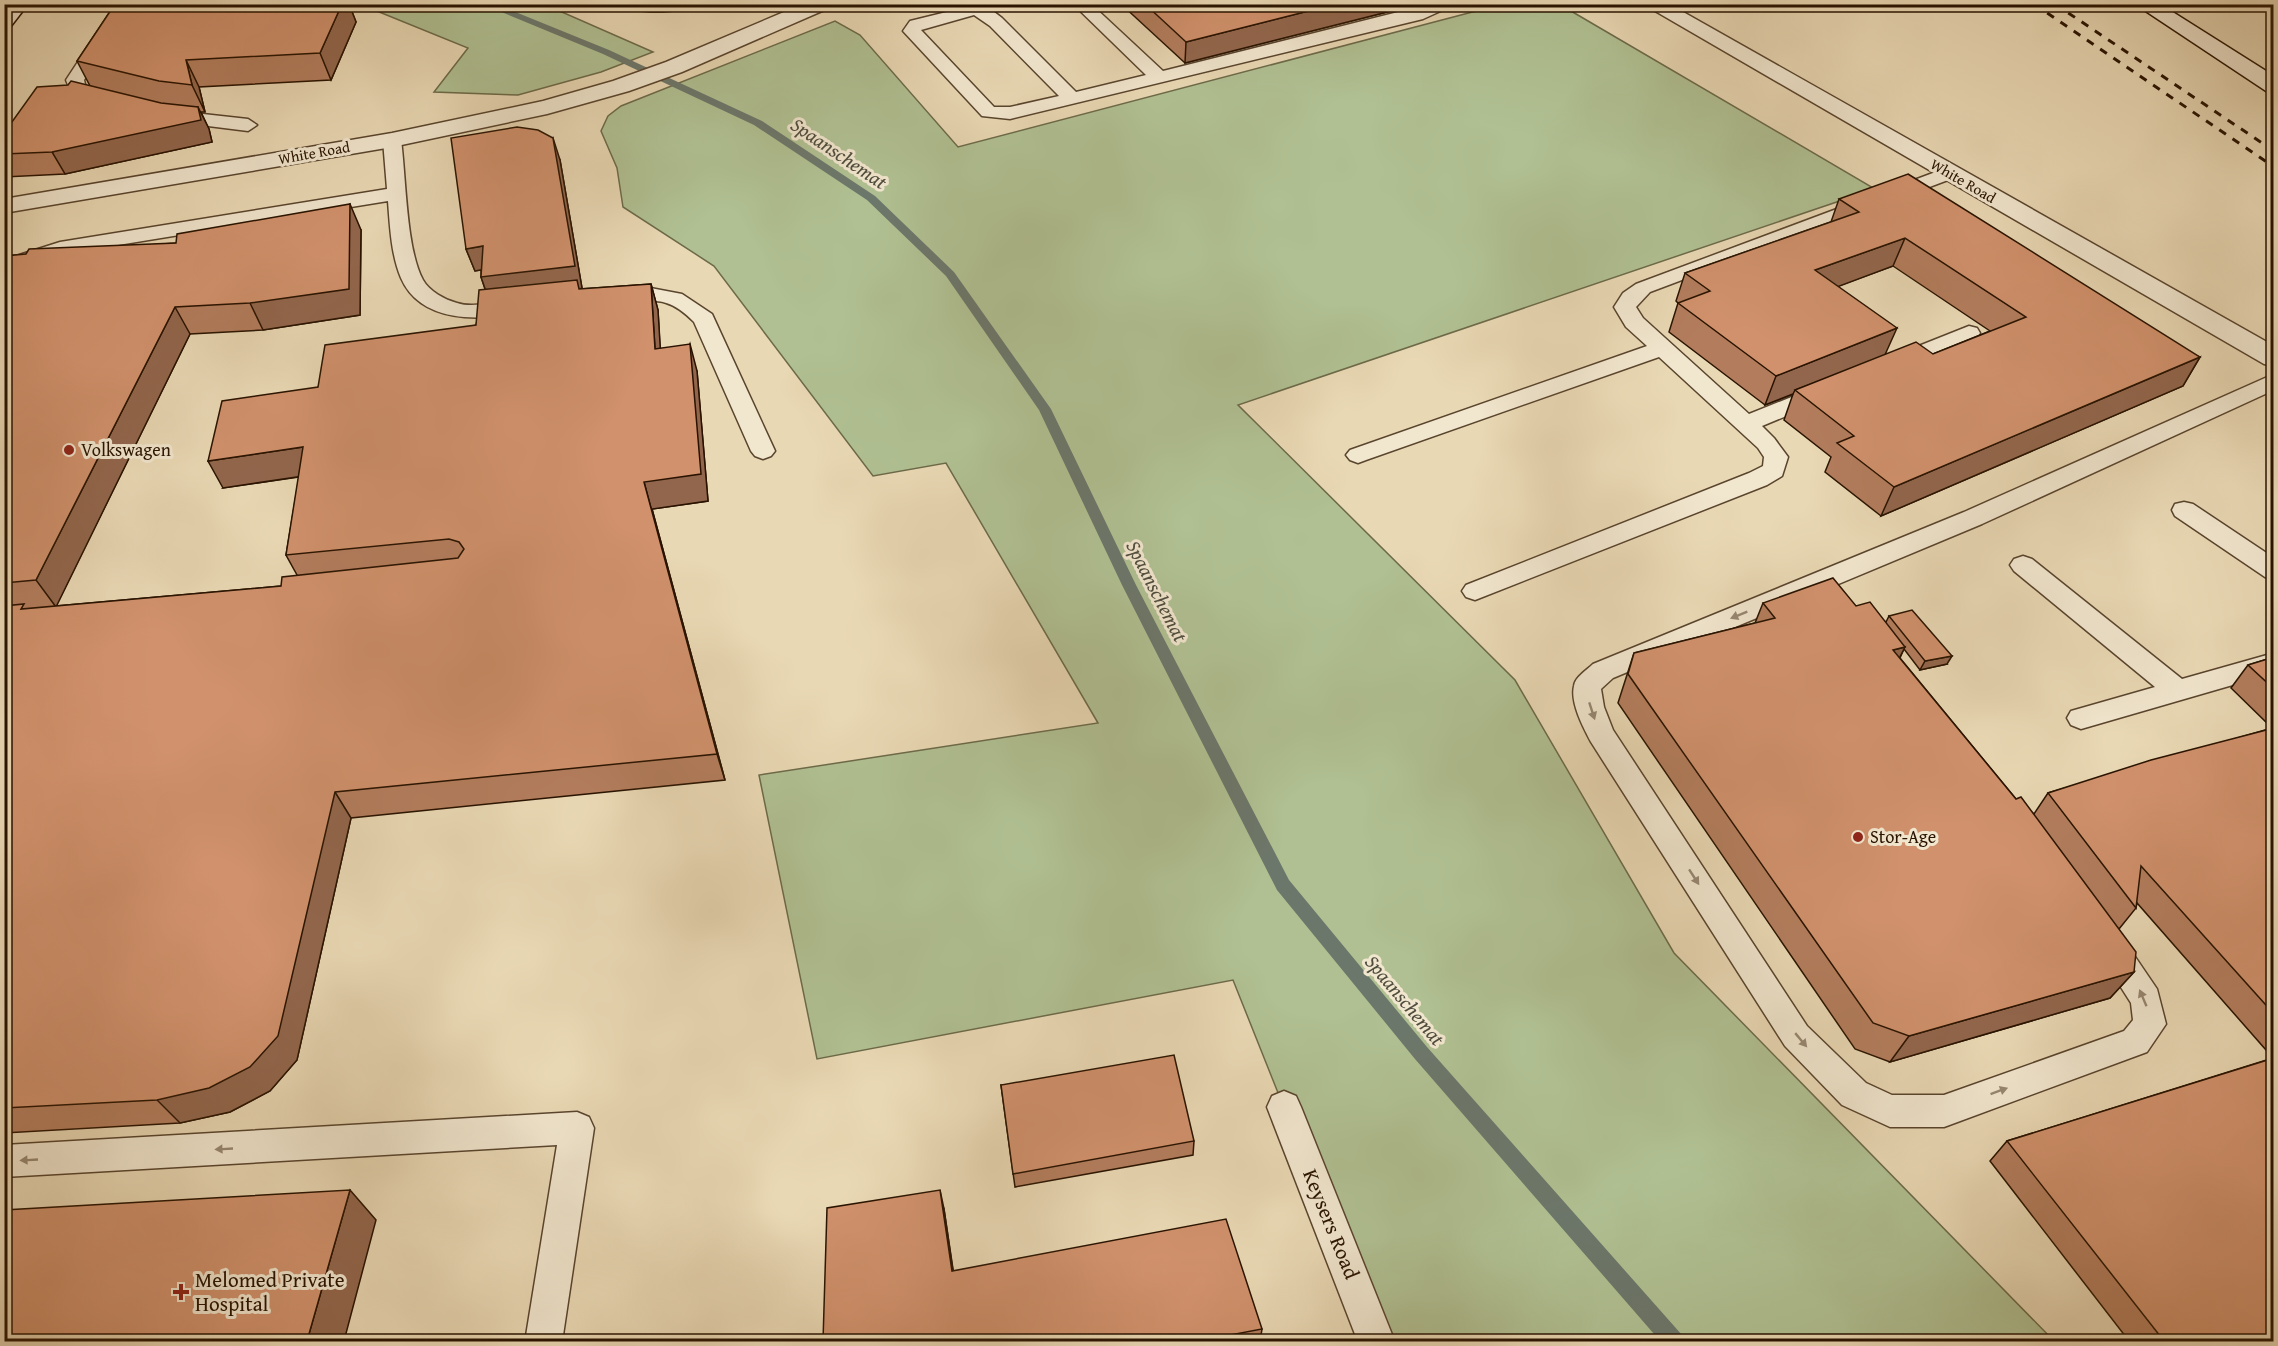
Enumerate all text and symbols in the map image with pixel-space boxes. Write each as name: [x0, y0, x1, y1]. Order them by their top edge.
water label: Spaanschemat: [785, 110, 894, 196]
street label: White Road: [276, 136, 351, 169]
street label: White Road: [1927, 153, 2000, 208]
place label: Volkswagen: [81, 436, 171, 463]
marker: Volkswagen: [62, 443, 76, 457]
water label: Spaanschemat: [1119, 535, 1196, 647]
one-way arrow: [1730, 611, 1748, 620]
one-way arrow: [1588, 702, 1597, 720]
place label: Stor-Age: [1870, 823, 1936, 850]
marker: Stor-Age: [1851, 830, 1865, 844]
one-way arrow: [1688, 869, 1699, 885]
water label: Spaanschemat: [1359, 948, 1452, 1052]
one-way arrow: [2138, 988, 2148, 1006]
one-way arrow: [1794, 1032, 1807, 1047]
one-way arrow: [1990, 1085, 2008, 1095]
one-way arrow: [214, 1144, 233, 1153]
one-way arrow: [20, 1155, 39, 1164]
street label: Keysers Road: [1295, 1164, 1368, 1284]
place label: Melomed Private Hospital: [195, 1264, 345, 1319]
marker: Melomed Private Hospital: [172, 1283, 190, 1301]

